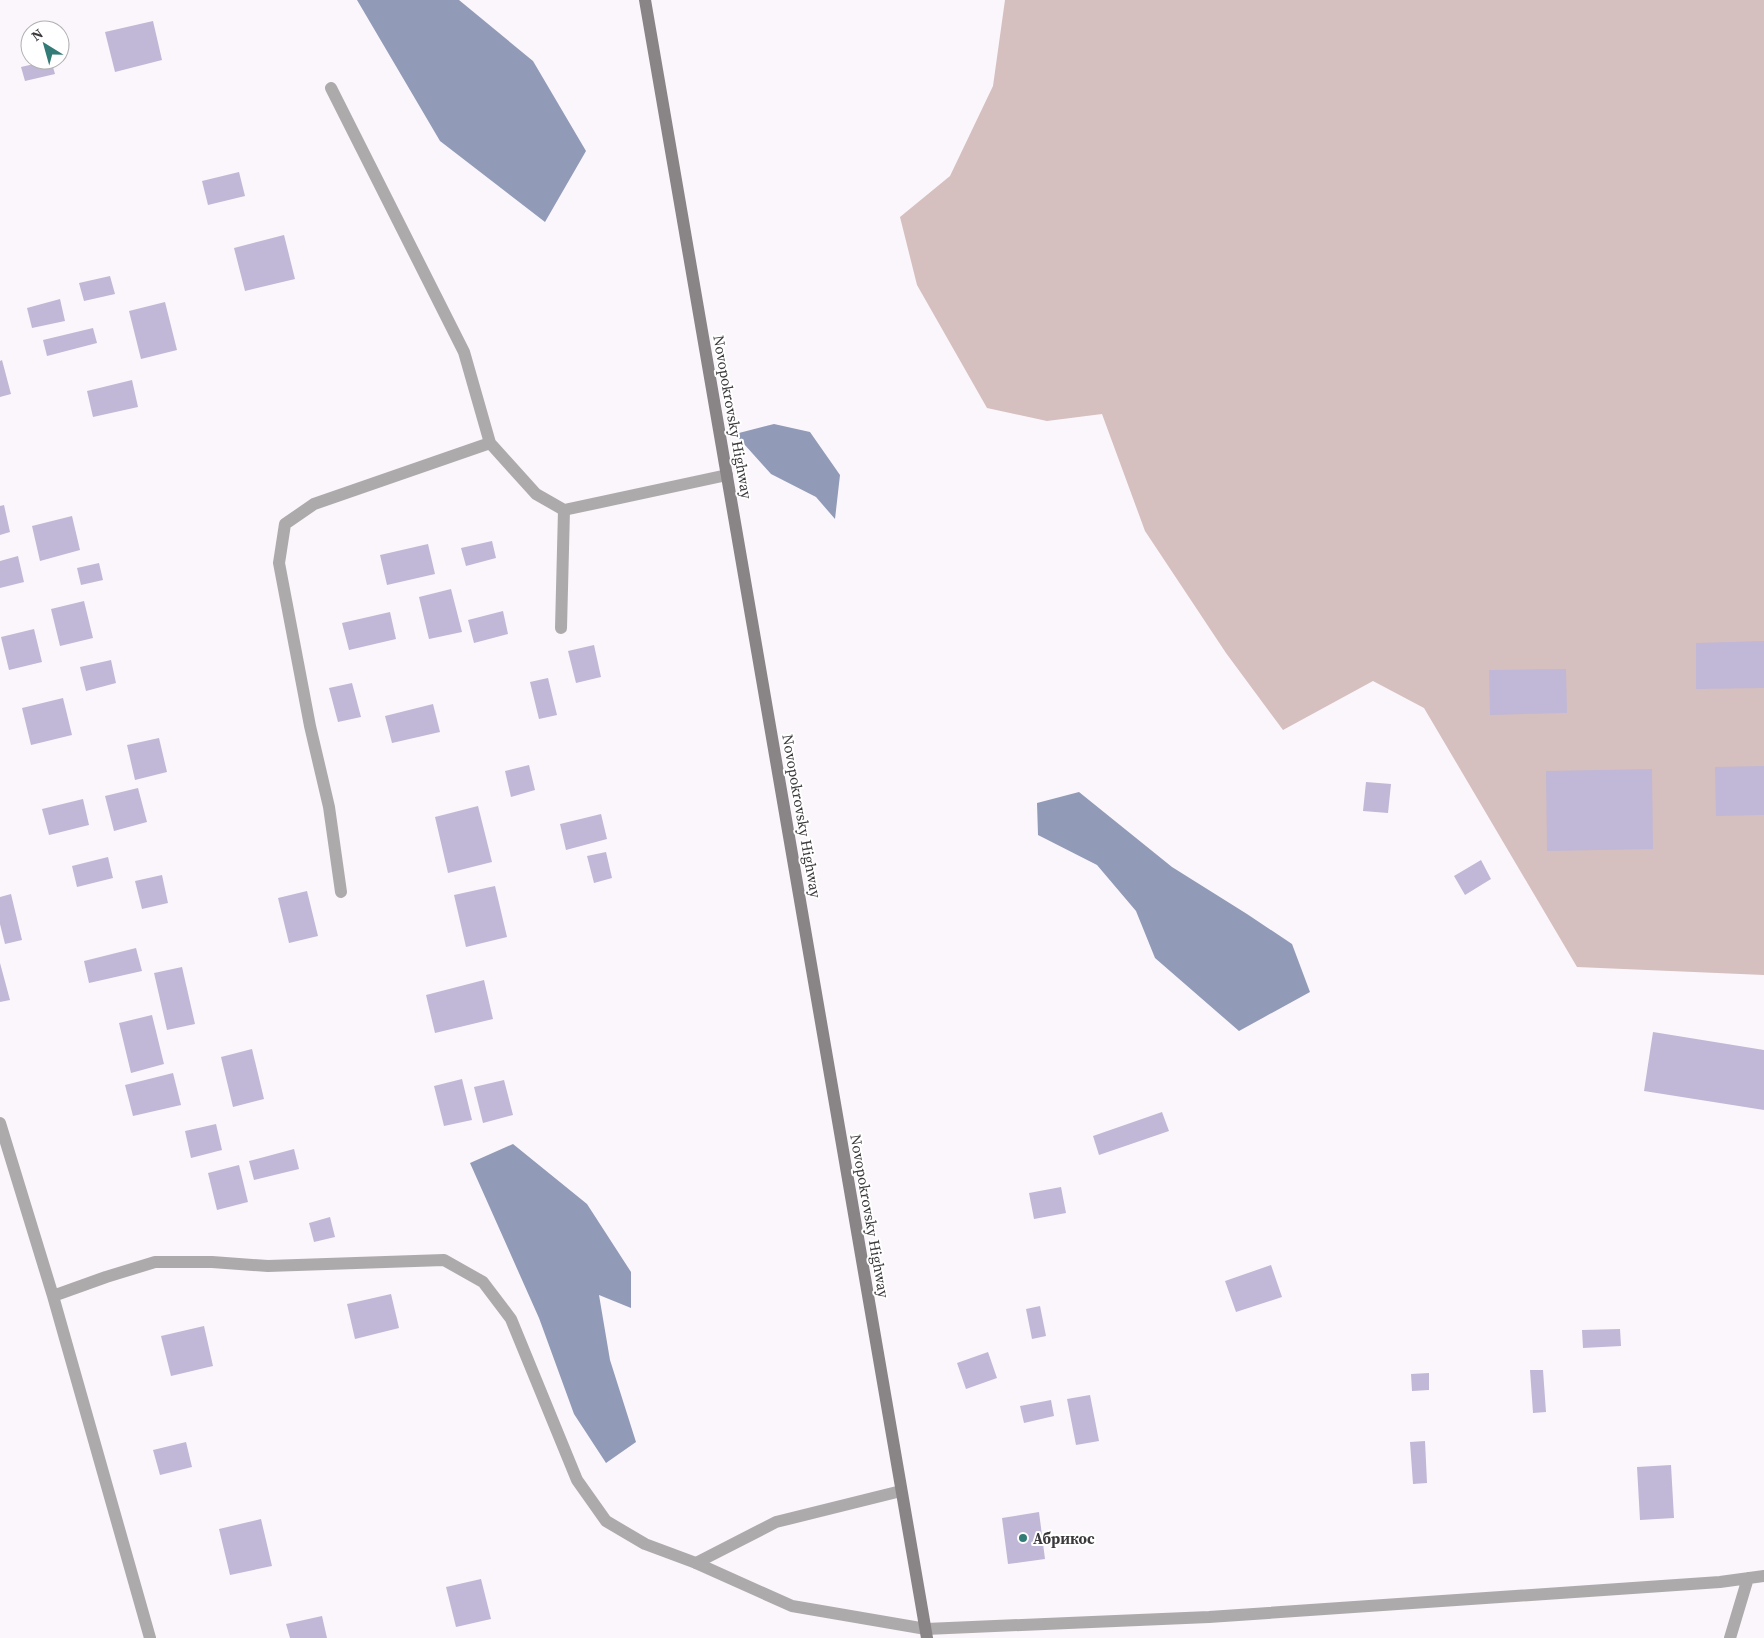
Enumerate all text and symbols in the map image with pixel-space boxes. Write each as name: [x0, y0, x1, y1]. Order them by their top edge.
north arrow: [20, 20, 70, 70]
text: N: [27, 24, 47, 46]
street label: Novopokrovsky Highway: [708, 333, 758, 501]
street label: Novopokrovsky Highway: [777, 732, 827, 900]
street label: Novopokrovsky Highway: [845, 1132, 895, 1300]
place label: Абрикос: [1033, 1528, 1095, 1549]
marker: Абрикос: [1017, 1532, 1029, 1544]

